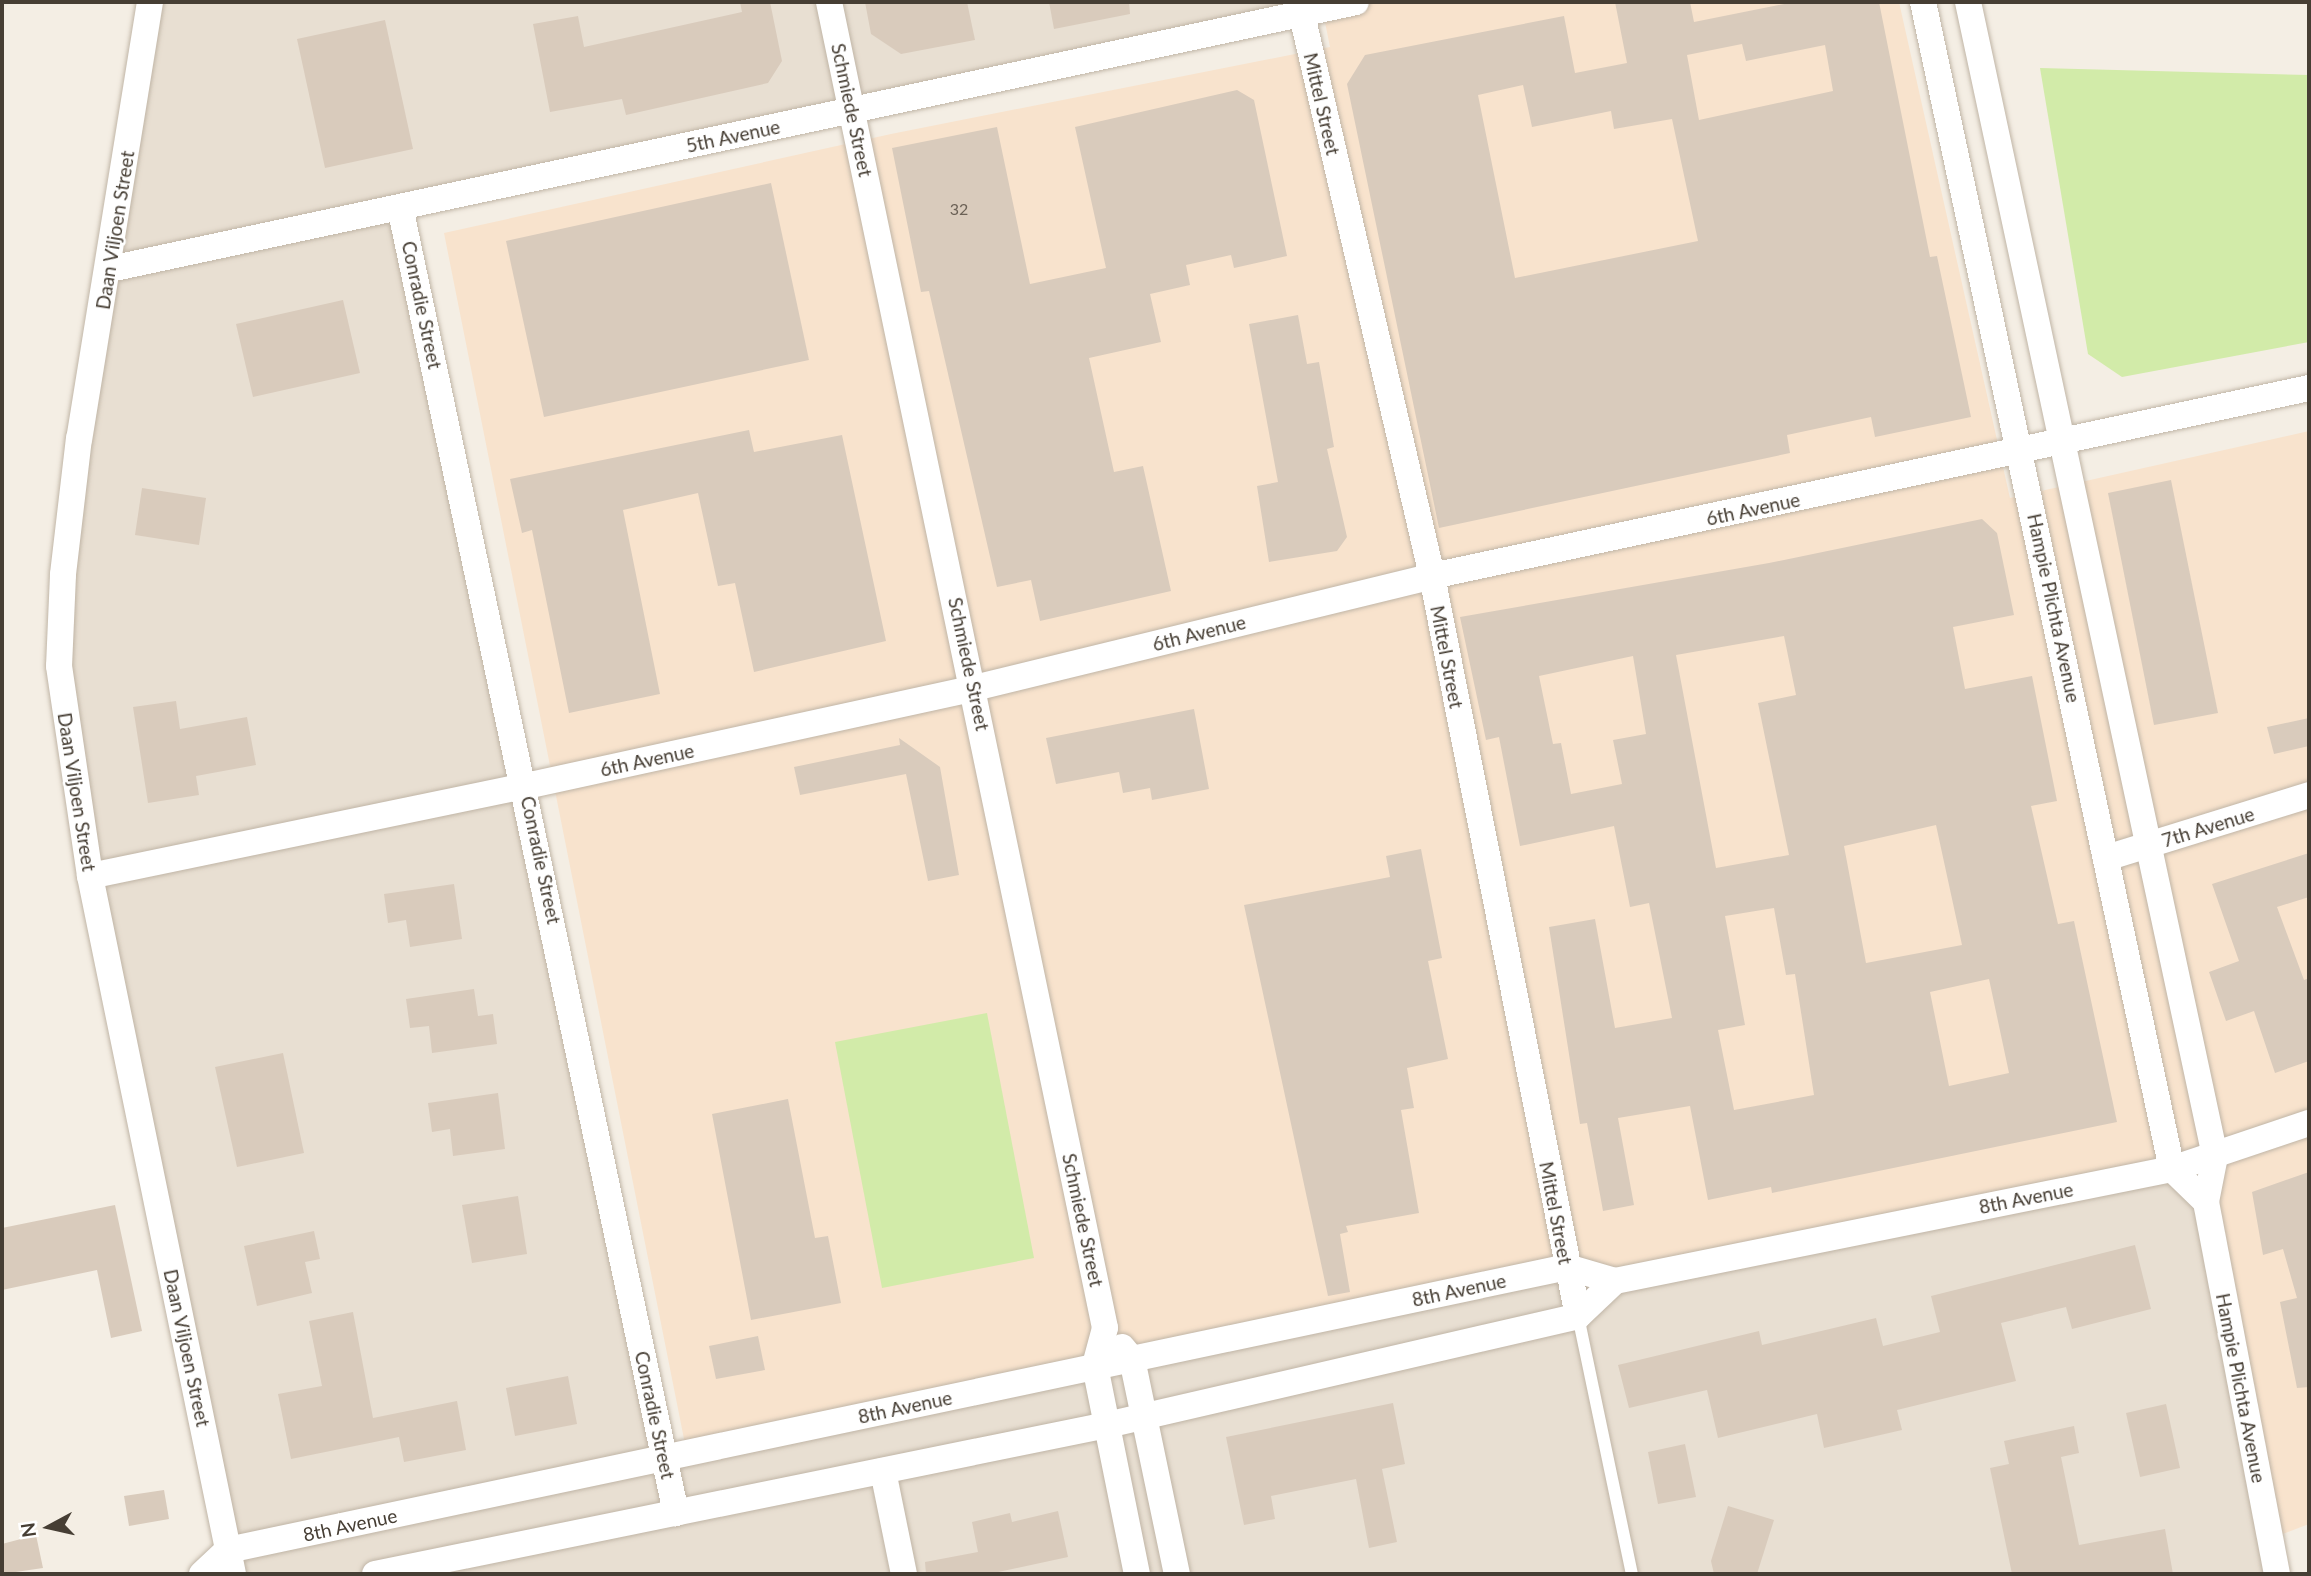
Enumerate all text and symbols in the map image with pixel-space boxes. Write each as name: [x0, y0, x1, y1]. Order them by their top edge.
street label: Schmiede Street: [827, 41, 877, 179]
street label: Mittel Street: [1299, 51, 1345, 157]
street label: 5th Avenue: [684, 115, 782, 157]
street label: Daan Viljoen Street: [91, 149, 139, 311]
house number: 32: [950, 199, 968, 219]
street label: Conradie Street: [397, 239, 447, 371]
street label: 6th Avenue: [1704, 488, 1802, 530]
street label: Hampie Plichta Avenue: [2023, 511, 2085, 705]
street label: Schmiede Street: [944, 595, 994, 733]
street label: Mittel Street: [1426, 604, 1468, 710]
street label: 6th Avenue: [1150, 610, 1248, 656]
street label: Daan Viljoen Street: [53, 711, 101, 873]
street label: 6th Avenue: [598, 739, 696, 781]
street label: Conradie Street: [516, 794, 566, 926]
street label: 7th Avenue: [2159, 802, 2257, 852]
street label: Schmiede Street: [1058, 1151, 1108, 1289]
street label: Mittel Street: [1535, 1160, 1577, 1266]
street label: 8th Avenue: [1977, 1178, 2075, 1218]
street label: Daan Viljoen Street: [159, 1267, 215, 1429]
street label: 8th Avenue: [1410, 1269, 1508, 1311]
street label: Hampie Plichta Avenue: [2211, 1291, 2271, 1485]
street label: Conradie Street: [630, 1349, 680, 1481]
street label: 8th Avenue: [856, 1386, 954, 1428]
north arrow: [14, 1492, 84, 1562]
street label: 8th Avenue: [301, 1504, 399, 1546]
text: N: [15, 1521, 40, 1539]

